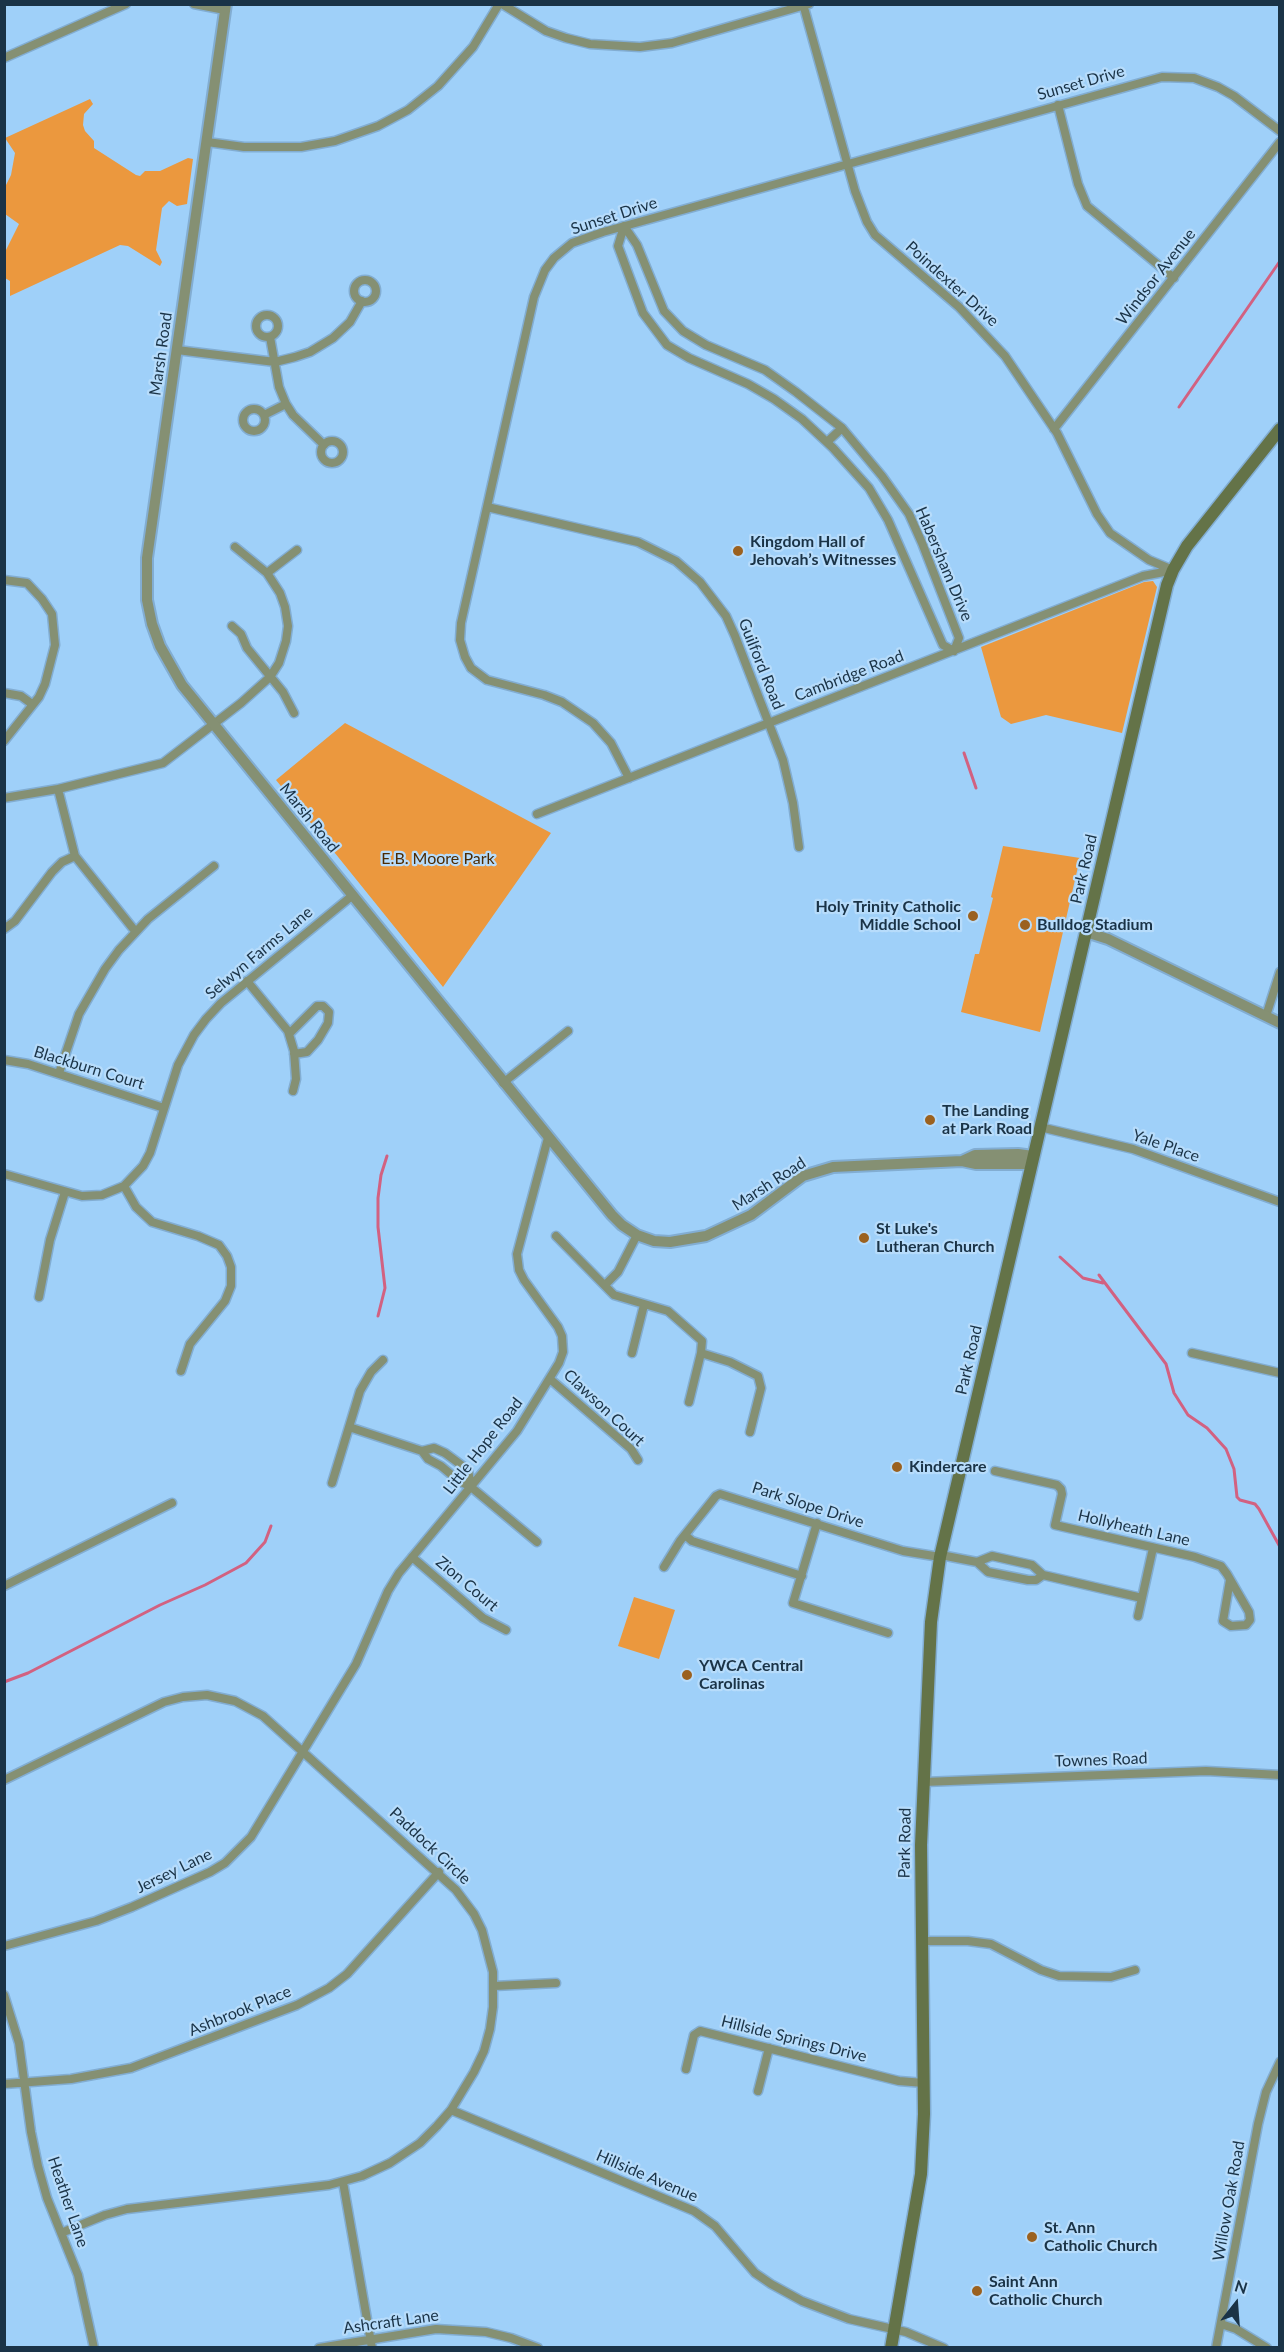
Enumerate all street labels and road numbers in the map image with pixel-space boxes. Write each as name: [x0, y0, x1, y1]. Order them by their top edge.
street label: Sunset Drive: [1035, 61, 1127, 105]
street label: Sunset Drive: [568, 193, 660, 239]
street label: Windsor Avenue: [1112, 225, 1200, 329]
street label: Poindexter Drive: [902, 237, 1002, 331]
street label: Marsh Road: [146, 311, 176, 397]
street label: Habersham Drive: [911, 504, 977, 624]
street label: Guilford Road: [734, 616, 788, 712]
street label: Cambridge Road: [792, 646, 906, 706]
street label: Marsh Road: [275, 779, 343, 857]
street label: Park Road: [1067, 832, 1101, 906]
street label: Selwyn Farms Lane: [201, 903, 317, 1003]
street label: Blackburn Court: [31, 1042, 147, 1094]
street label: Yale Place: [1130, 1126, 1202, 1166]
street label: Marsh Road: [729, 1153, 809, 1215]
street label: Park Road: [952, 1323, 986, 1397]
street label: Clawson Court: [559, 1366, 649, 1450]
street label: Little Hope Road: [439, 1394, 527, 1498]
street label: Park Slope Drive: [750, 1478, 866, 1532]
street label: Hollyheath Lane: [1076, 1506, 1192, 1550]
street label: Zion Court: [432, 1552, 502, 1616]
street label: Townes Road: [1054, 1749, 1148, 1771]
street label: Paddock Circle: [385, 1803, 475, 1889]
street label: Park Road: [895, 1807, 915, 1879]
street label: Jersey Lane: [133, 1844, 215, 1898]
street label: Ashbrook Place: [186, 1982, 294, 2040]
street label: Hillside Springs Drive: [719, 2012, 869, 2066]
street label: Willow Oak Road: [1209, 2139, 1249, 2263]
street label: Hillside Avenue: [593, 2146, 701, 2206]
street label: Heather Lane: [43, 2154, 93, 2250]
street label: Ashcraft Lane: [342, 2306, 440, 2338]

